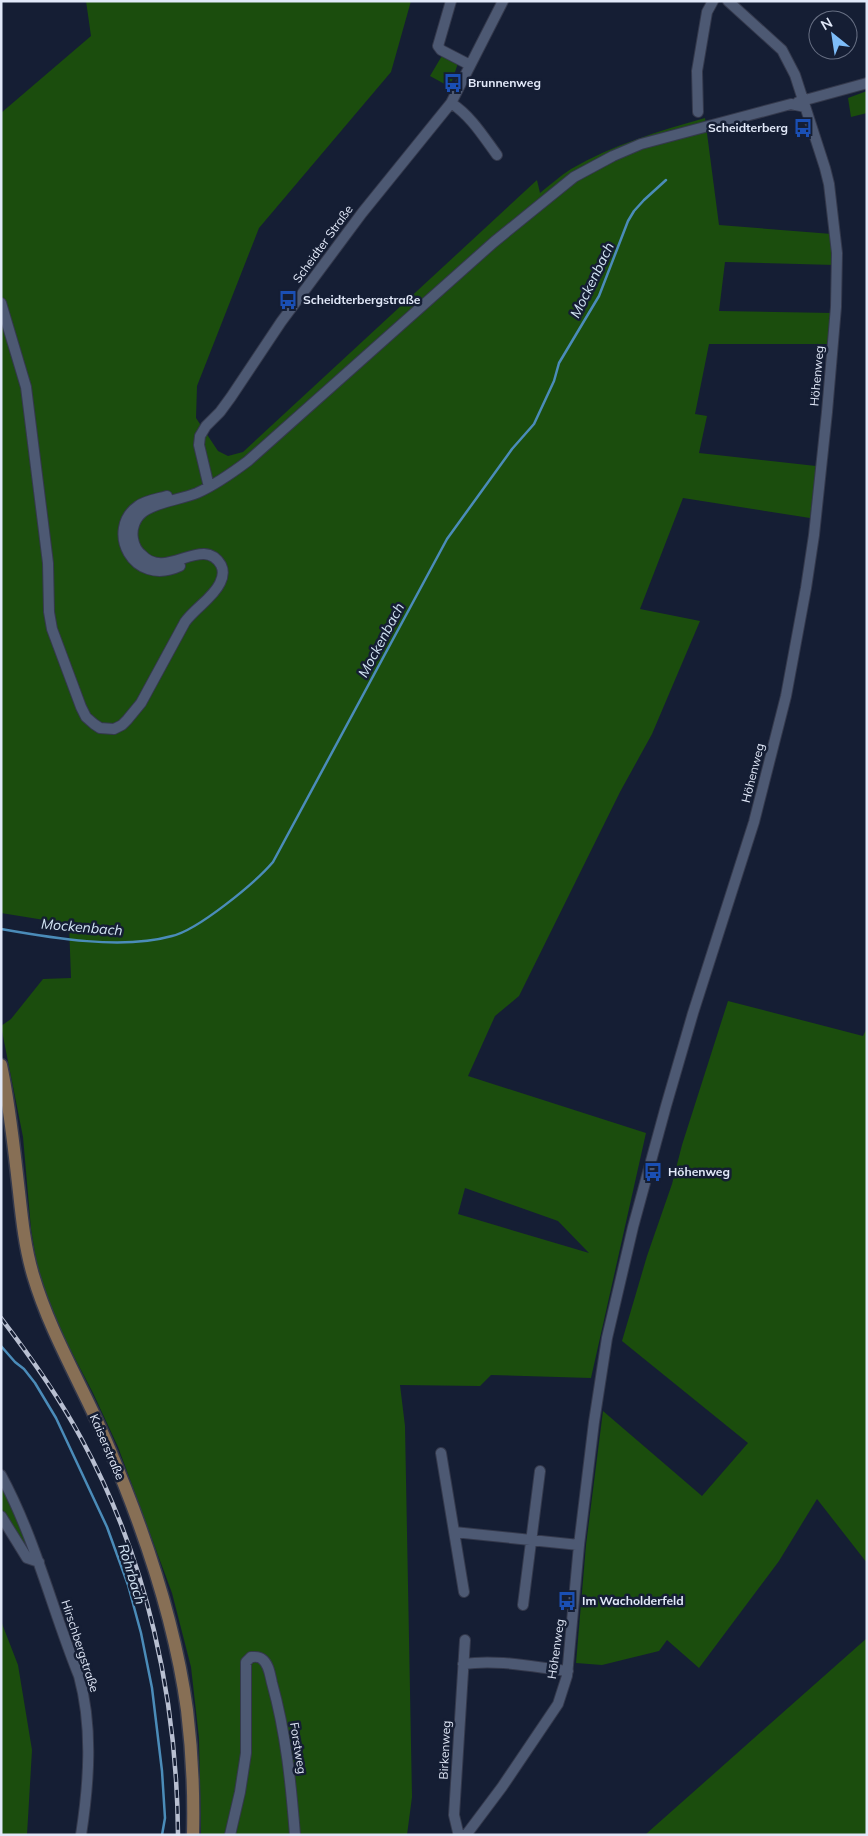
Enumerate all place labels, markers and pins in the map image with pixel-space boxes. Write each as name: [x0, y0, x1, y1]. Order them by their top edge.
bus stop icon: Brunnenweg: [442, 72, 464, 94]
place label: Brunnenweg: [468, 75, 541, 90]
bus stop icon: Scheidterberg: [792, 117, 814, 139]
place label: Scheidterberg: [708, 120, 788, 135]
bus stop icon: Scheidterbergstraße: [277, 289, 299, 311]
place label: Scheidterbergstraße: [303, 292, 421, 307]
bus stop icon: Höhenweg: [642, 1161, 664, 1183]
place label: Höhenweg: [668, 1164, 730, 1179]
bus stop icon: Im Wacholderfeld: [556, 1590, 578, 1612]
place label: Im Wacholderfeld: [582, 1593, 684, 1608]

